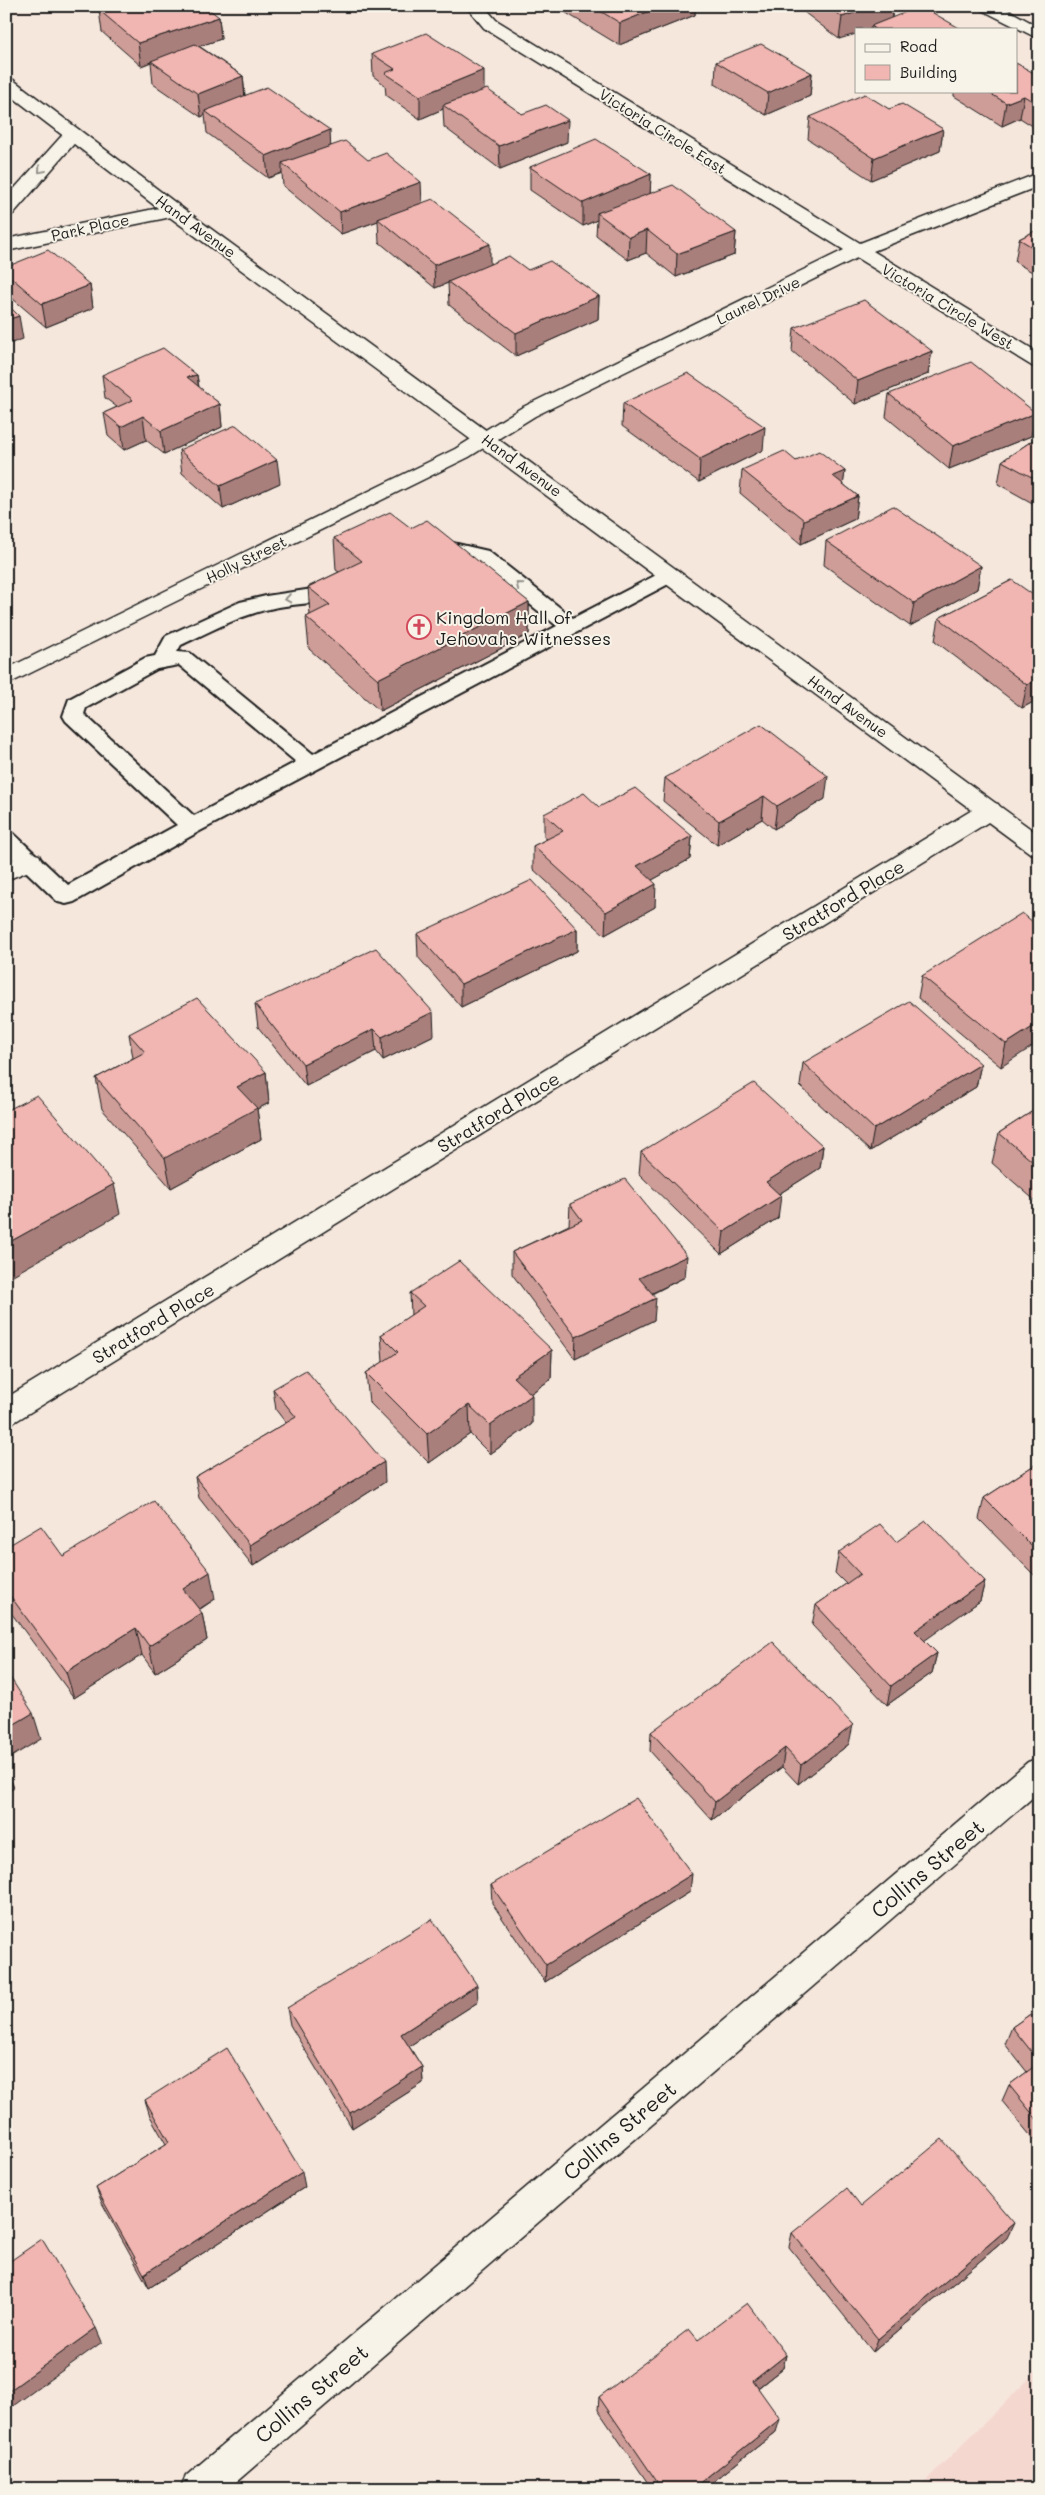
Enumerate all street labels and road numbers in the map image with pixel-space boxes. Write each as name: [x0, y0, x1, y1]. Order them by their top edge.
street label: Victoria Circle East: [596, 84, 730, 178]
street label: Hand Avenue: [152, 190, 240, 262]
street label: Park Place: [49, 209, 131, 245]
street label: Victoria Circle West: [878, 259, 1018, 353]
street label: Laurel Drive: [713, 271, 803, 329]
street label: Hand Avenue: [478, 429, 566, 501]
street label: Holly Street: [202, 531, 290, 587]
street label: Hand Avenue: [804, 670, 892, 742]
street label: Stratford Place: [777, 854, 909, 946]
street label: Stratford Place: [432, 1066, 564, 1158]
street label: Stratford Place: [87, 1277, 219, 1369]
street label: Collins Street: [865, 1813, 989, 1923]
street label: Collins Street: [557, 2075, 681, 2185]
street label: Collins Street: [249, 2338, 373, 2448]

